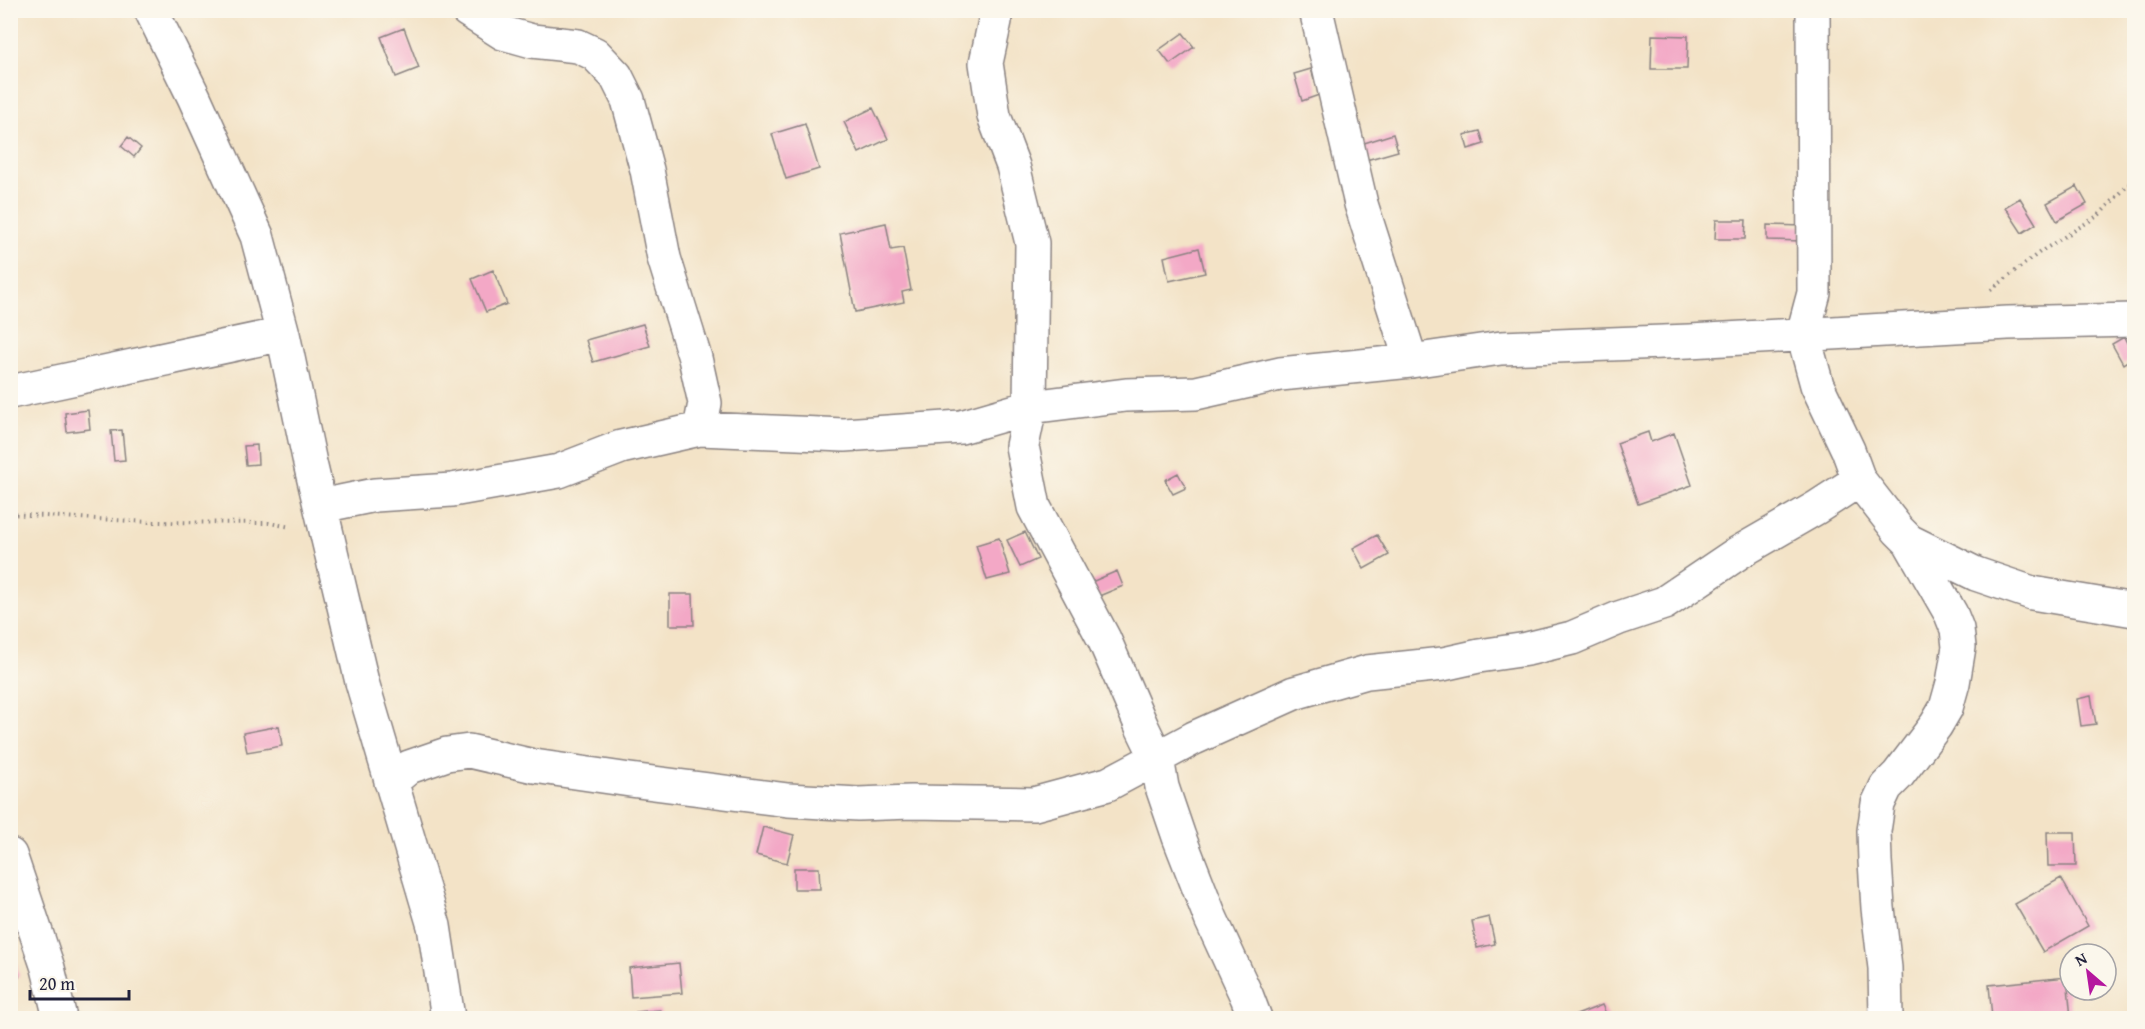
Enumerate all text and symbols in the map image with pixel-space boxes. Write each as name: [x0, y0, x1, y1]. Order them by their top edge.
north arrow: [2058, 942, 2118, 1002]
text: N: [2070, 946, 2091, 972]
scale bar: [30, 963, 129, 1001]
text: 20 m: [39, 970, 75, 997]

